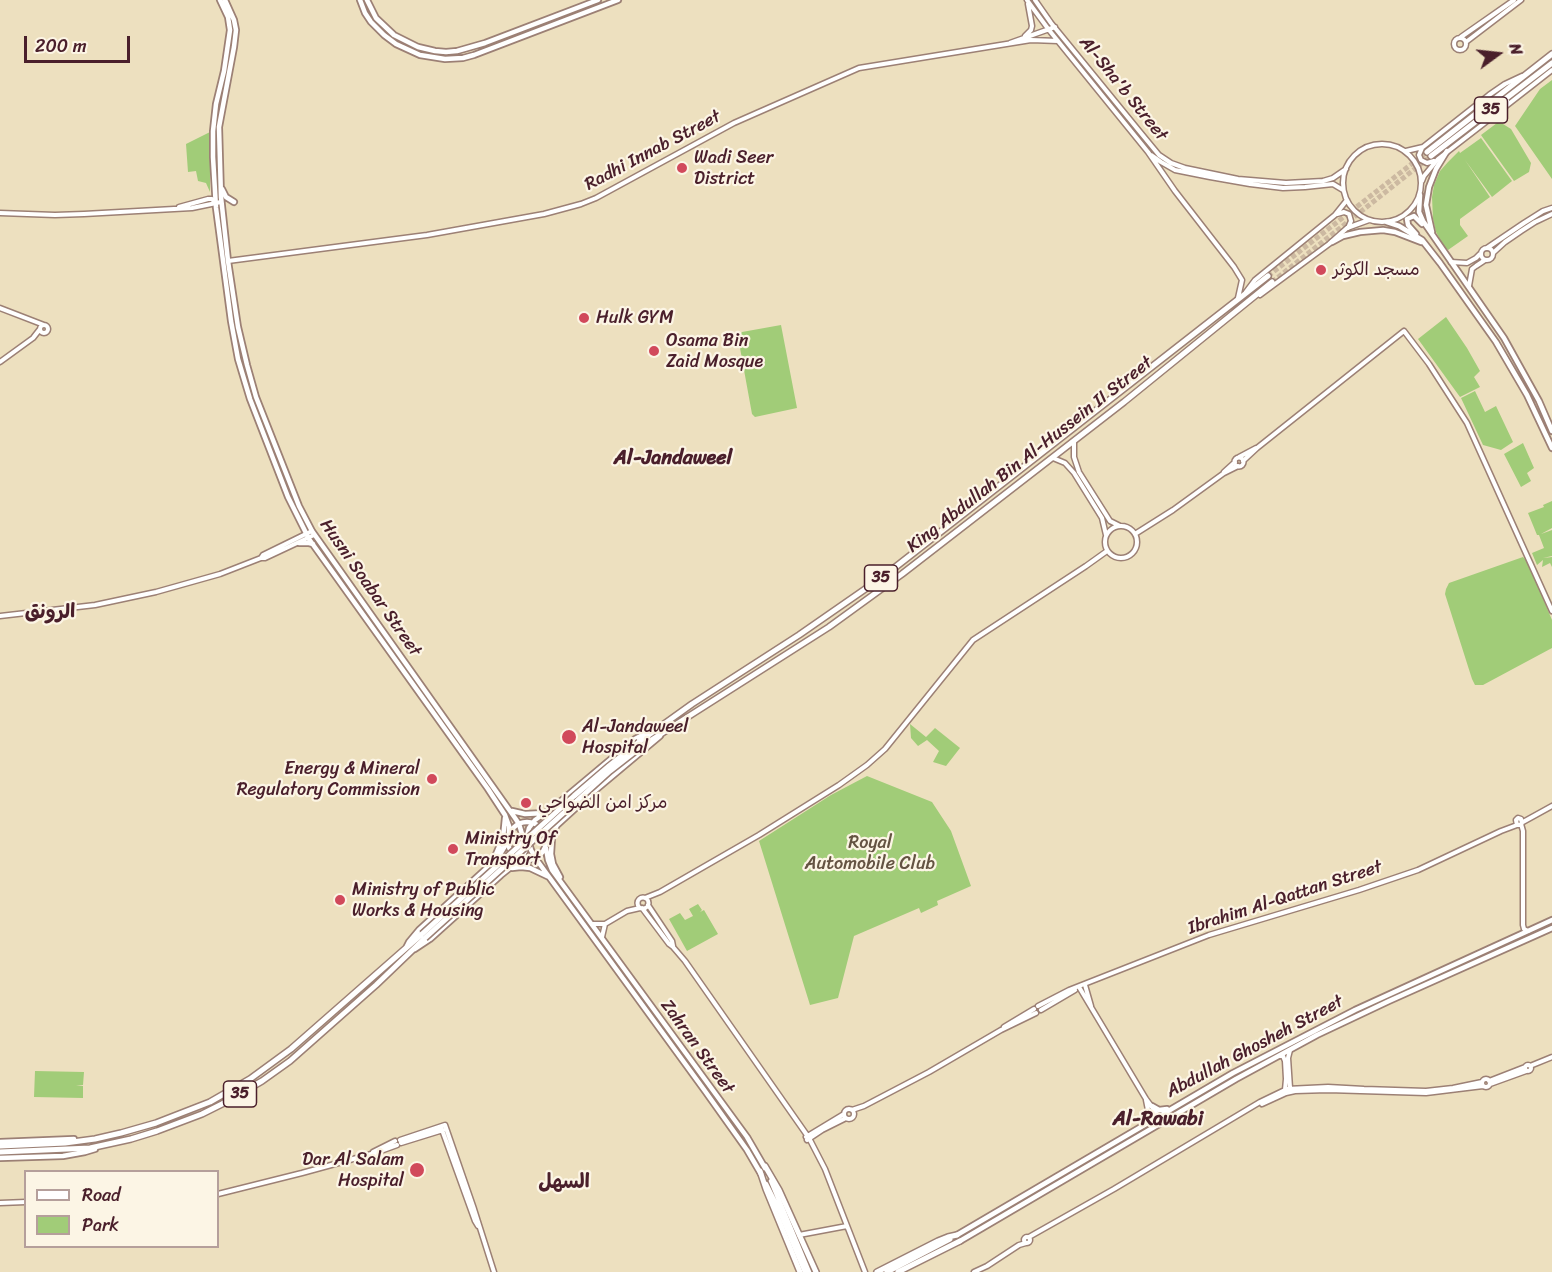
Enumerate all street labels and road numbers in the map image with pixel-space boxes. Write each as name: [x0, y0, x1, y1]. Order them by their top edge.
street label: Al-Sha'b Street: [1074, 32, 1172, 146]
road number: 35: [1474, 97, 1508, 123]
street label: Radhi Innab Street: [581, 106, 725, 196]
street label: King Abdullah Bin Al-Hussein II Street: [903, 352, 1157, 558]
street label: Husni Soabar Street: [314, 515, 426, 661]
road number: 35: [864, 565, 898, 591]
street label: Ibrahim Al-Qattan Street: [1185, 856, 1385, 940]
street label: Abdullah Ghosheh Street: [1163, 991, 1347, 1103]
street label: Zahran Street: [656, 996, 738, 1098]
road number: 35: [224, 1081, 256, 1107]

